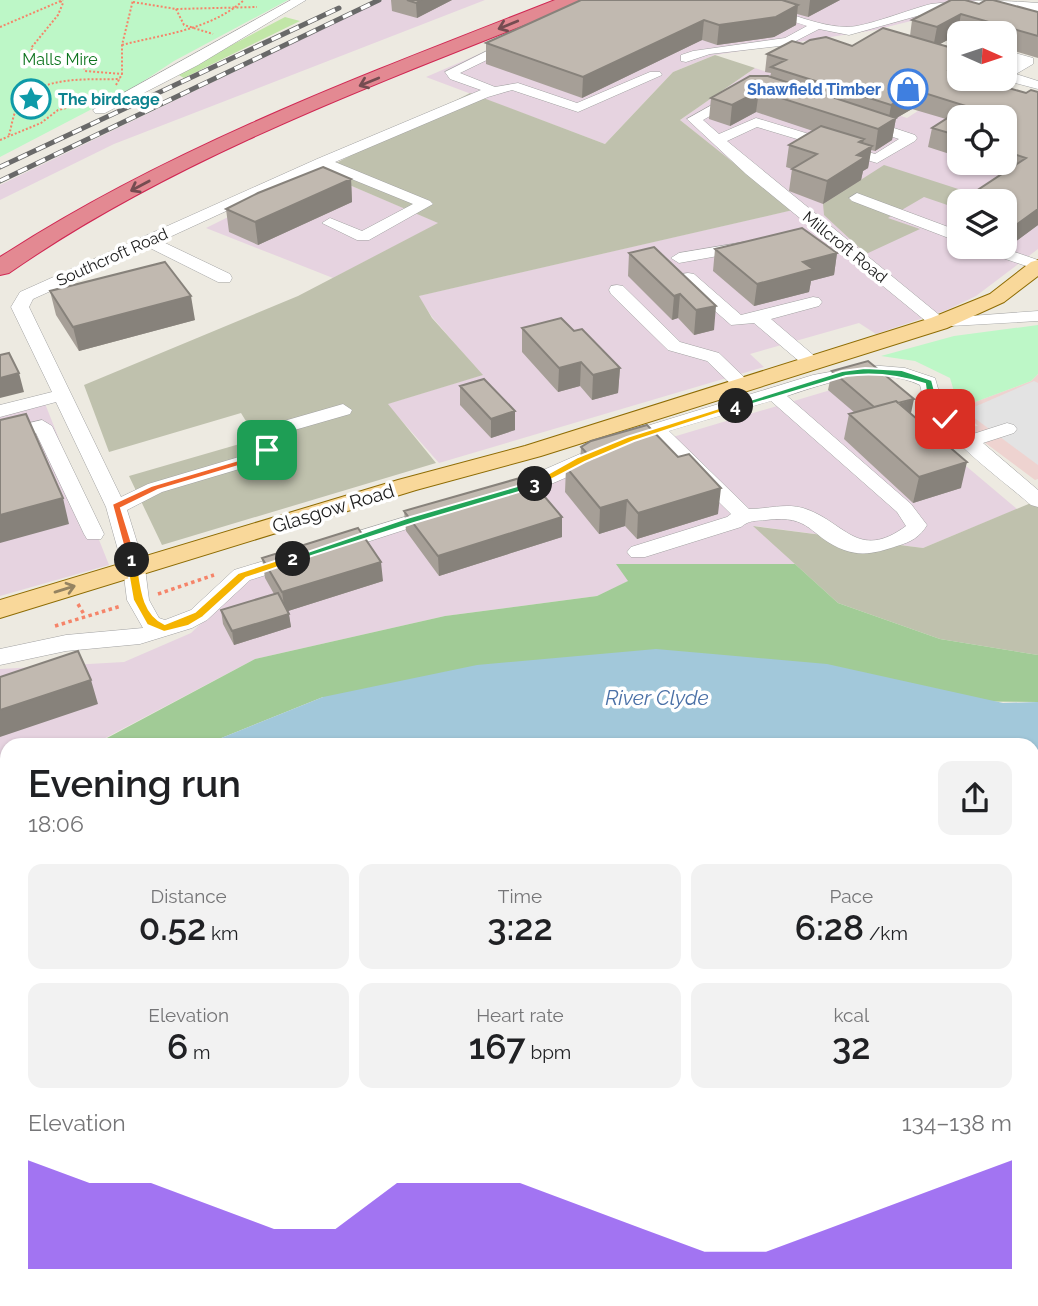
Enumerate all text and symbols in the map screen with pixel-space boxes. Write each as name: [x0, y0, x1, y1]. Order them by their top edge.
one-way arrow: [497, 20, 519, 33]
north arrow: [947, 21, 1017, 91]
map controls: [947, 21, 1017, 259]
park label: Malls Mire: [22, 50, 98, 69]
shop icon: Shawfield Timber: [887, 68, 929, 110]
one-way arrow: [359, 76, 380, 89]
place icon: The birdcage: [10, 78, 52, 120]
place label: Shawfield Timber: [747, 80, 881, 99]
place label: The birdcage: [58, 90, 160, 109]
button: locate: [947, 105, 1017, 175]
one-way arrow: [130, 180, 151, 193]
button: layers: [947, 189, 1017, 259]
street label: Millcroft Road: [799, 207, 891, 287]
street label: Southcroft Road: [53, 224, 171, 290]
pin: 4: [718, 388, 754, 424]
pin: [915, 389, 975, 449]
text: 4: [730, 394, 741, 416]
icon: check: [926, 400, 964, 438]
pin: [237, 420, 297, 480]
icon: arrive: [248, 431, 286, 469]
pin: 3: [518, 466, 552, 502]
text: 3: [529, 472, 540, 494]
street label: Glasgow Road: [269, 479, 397, 537]
pin: 1: [114, 542, 150, 578]
pin: 2: [276, 542, 310, 576]
text: 2: [287, 547, 298, 569]
text: 1: [127, 548, 136, 570]
one-way arrow: [54, 582, 76, 594]
water label: River Clyde: [605, 685, 709, 710]
text: Evening run: [28, 761, 241, 806]
button: share: [938, 761, 1012, 835]
text: 18:06: [28, 810, 84, 837]
text: Distance: [151, 885, 227, 907]
text: Time: [498, 885, 542, 907]
text: Pace: [830, 885, 873, 907]
text: 0.52: [139, 907, 206, 948]
text: 3:22: [487, 907, 553, 948]
text: 6:28: [795, 907, 864, 948]
text: km: [206, 922, 239, 944]
text: /km: [864, 922, 908, 944]
text: Elevation: [148, 1004, 229, 1026]
text: Heart rate: [476, 1004, 564, 1026]
text: kcal: [834, 1004, 869, 1026]
text: 6: [167, 1026, 188, 1067]
text: 167: [469, 1026, 526, 1067]
text: 32: [832, 1026, 871, 1067]
text: m: [188, 1041, 210, 1063]
text: bpm: [526, 1041, 571, 1063]
text: Elevation: [28, 1109, 126, 1136]
text: 134–138 m: [902, 1109, 1012, 1136]

